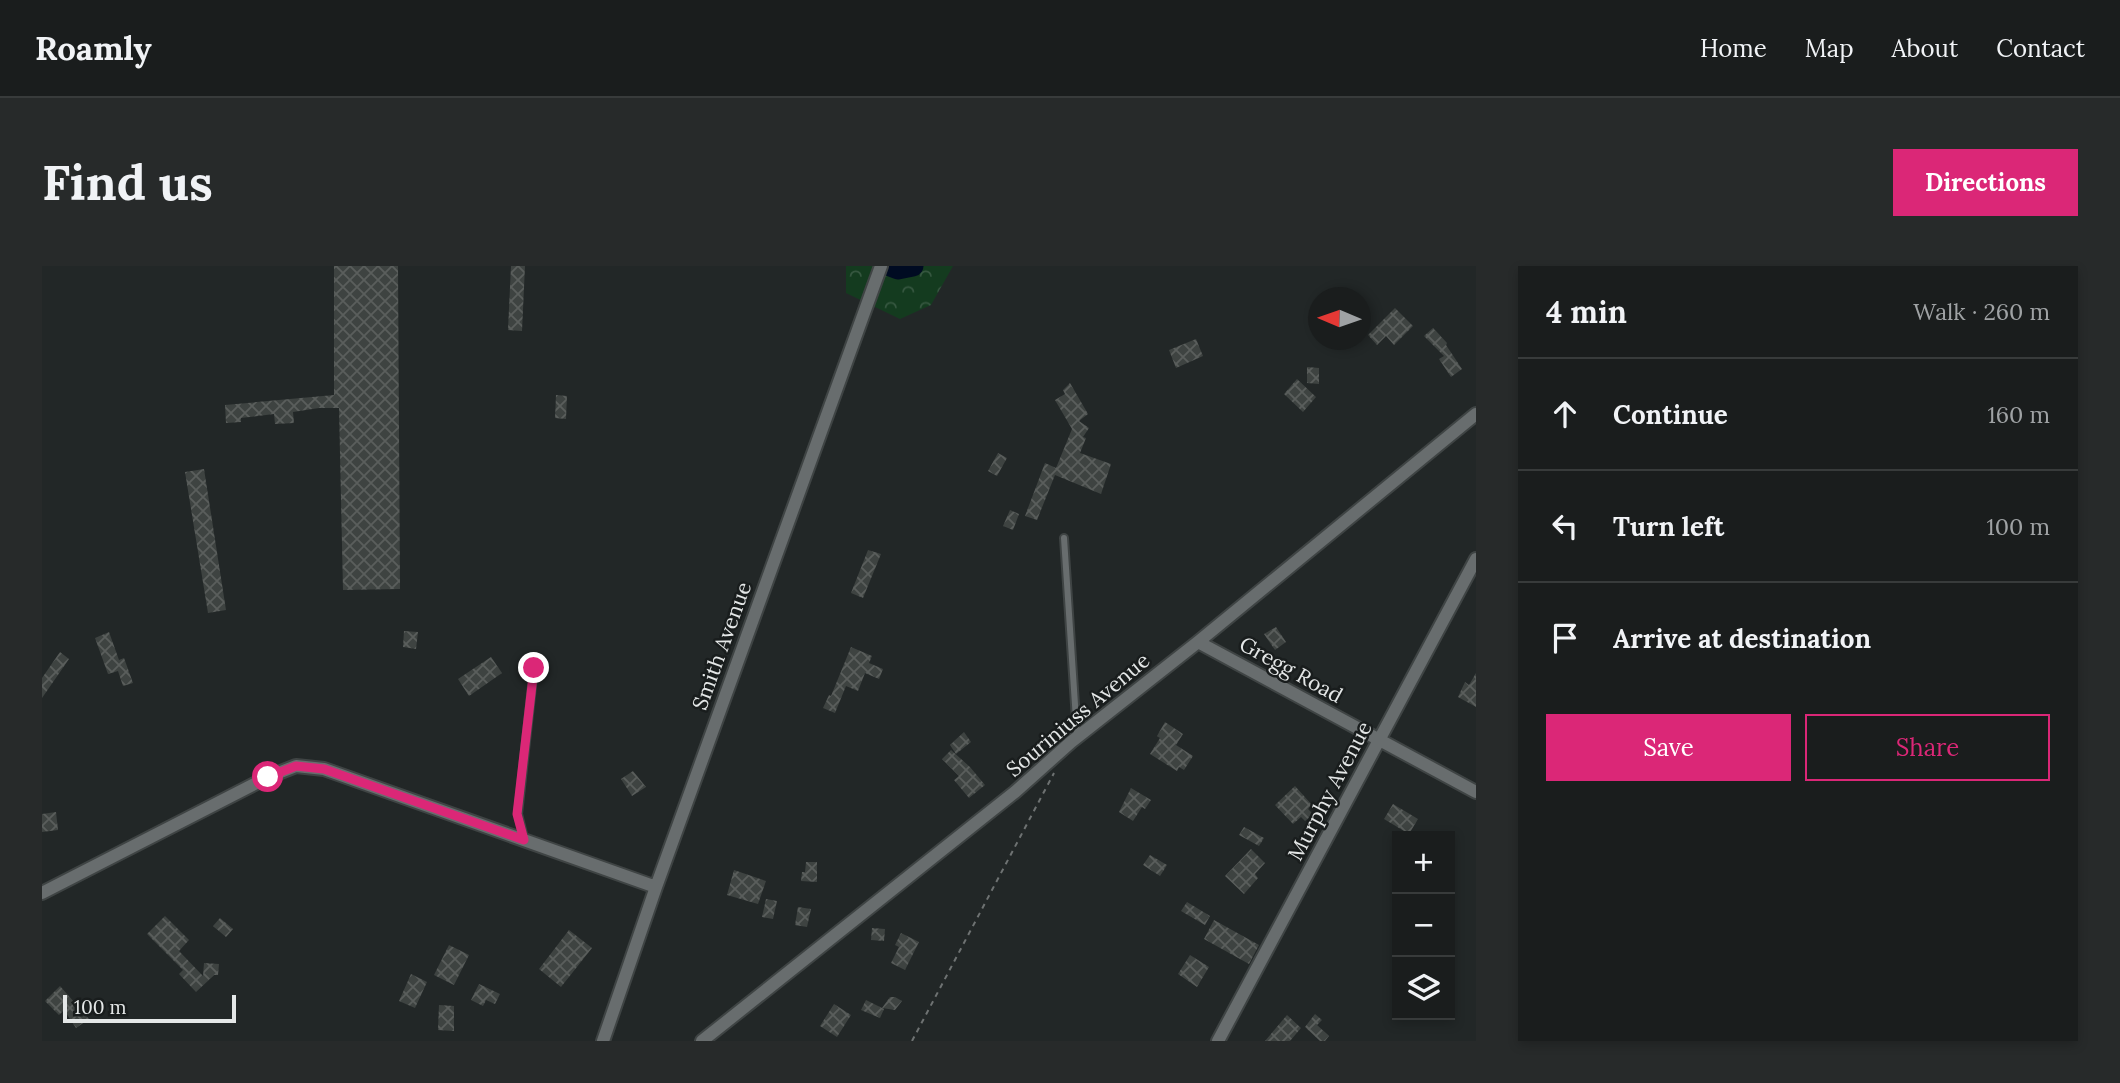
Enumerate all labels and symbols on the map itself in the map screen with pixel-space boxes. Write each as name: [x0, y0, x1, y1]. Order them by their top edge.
north arrow: [1308, 287, 1371, 350]
street label: Smith Avenue: [686, 578, 757, 714]
street label: Gregg Road: [1235, 630, 1348, 709]
street label: Souriniuss Avenue: [1000, 647, 1155, 783]
route end: [518, 652, 549, 683]
street label: Murphy Avenue: [1282, 717, 1378, 865]
route start: [252, 761, 283, 792]
scale bar: [63, 992, 236, 1024]

